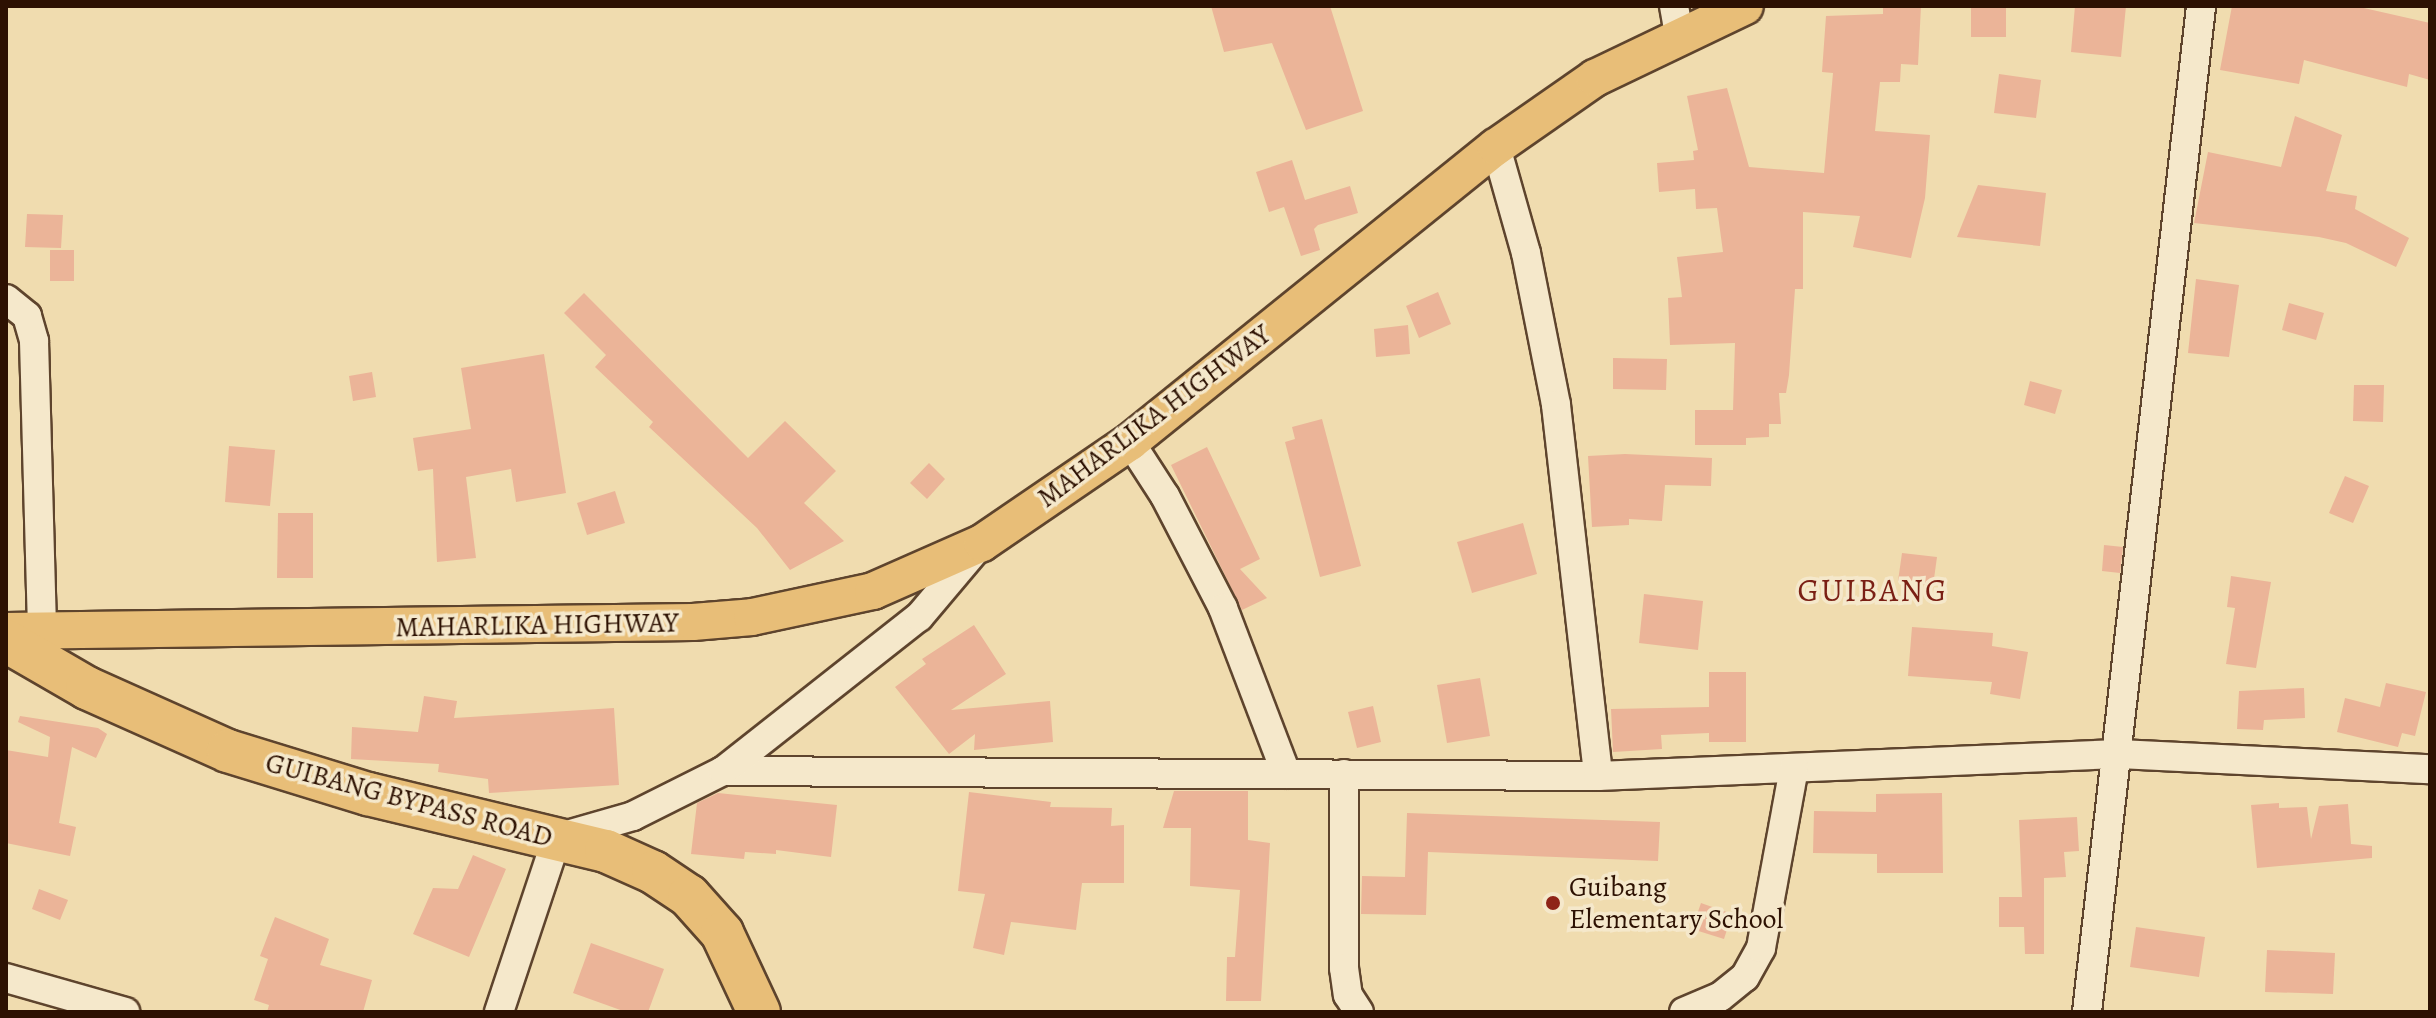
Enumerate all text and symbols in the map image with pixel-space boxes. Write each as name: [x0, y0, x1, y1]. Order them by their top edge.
street label: MAHARLIKA HIGHWAY: [1031, 317, 1277, 515]
district label: GUIBANG: [1798, 571, 1948, 609]
street label: MAHARLIKA HIGHWAY: [395, 606, 679, 644]
street label: GUIBANG BYPASS ROAD: [262, 746, 556, 854]
place label: Guibang Elementary School: [1569, 870, 1783, 936]
marker: Guibang Elementary School: [1544, 894, 1562, 912]

